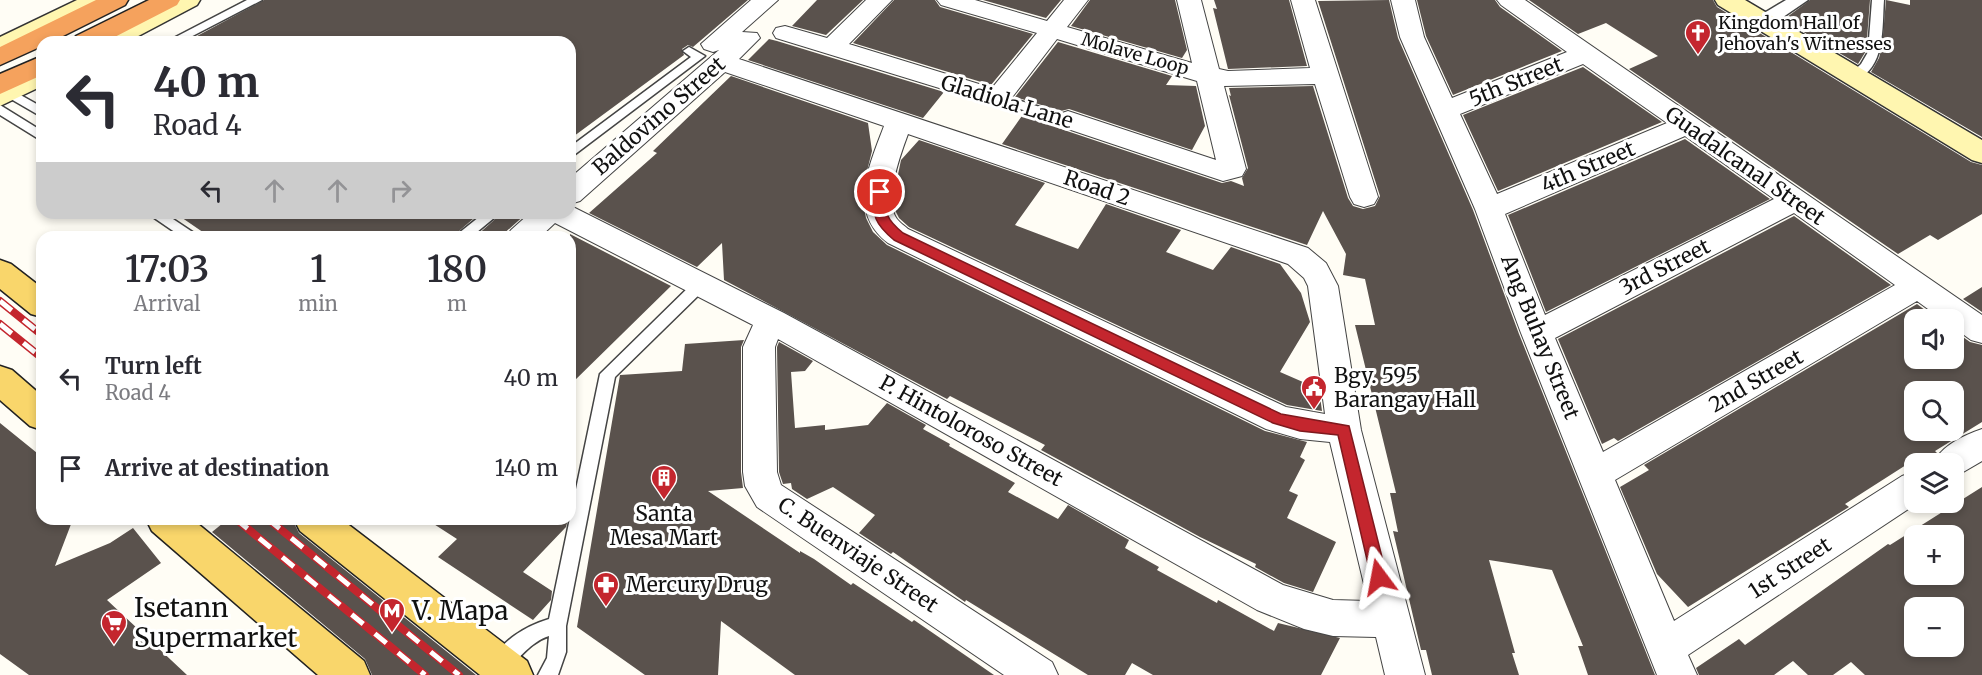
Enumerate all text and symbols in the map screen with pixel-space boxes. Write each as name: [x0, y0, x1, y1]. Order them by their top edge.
place label: Kingdom Hall of Jehovah's Witnesses: [1717, 11, 1892, 55]
church icon: Kingdom Hall of Jehovah's Witnesses: [1683, 18, 1713, 56]
street label: Molave Loop: [1079, 27, 1192, 80]
street label: Baldovino Street: [587, 51, 731, 181]
street label: 5th Street: [1465, 51, 1567, 113]
text: 40 m: [153, 56, 259, 108]
icon: left: [54, 60, 132, 138]
street label: Gladiola Lane: [938, 69, 1077, 134]
street label: Guadalcanal Street: [1660, 100, 1830, 231]
text: Road 4: [153, 108, 242, 142]
street label: 4th Street: [1537, 135, 1639, 198]
street label: Road 2: [1060, 164, 1134, 211]
pin: [854, 166, 905, 217]
icon: left: [195, 174, 228, 207]
icon: ahead: [258, 174, 291, 207]
icon: ahead: [321, 174, 354, 207]
icon: right: [384, 174, 417, 207]
icon: arrive: [863, 175, 896, 208]
street label: 3rd Street: [1615, 232, 1715, 301]
text: 17:03: [125, 247, 209, 292]
text: 1: [310, 247, 326, 292]
text: 180: [427, 247, 487, 292]
street label: Ang Buhay Street: [1495, 250, 1586, 423]
text: Arrival: [134, 291, 201, 316]
text: min: [298, 291, 338, 316]
text: m: [447, 291, 467, 316]
map controls: [1904, 309, 1964, 657]
button: sound: [1904, 309, 1964, 369]
street label: 2nd Street: [1704, 343, 1808, 418]
text: Turn left: [105, 352, 202, 380]
icon: left: [54, 362, 87, 395]
place label: Bgy. 595 Barangay Hall: [1334, 362, 1476, 413]
text: 40 m: [503, 364, 558, 392]
street label: P. Hintoloroso Street: [875, 369, 1068, 492]
public building icon: Bgy. 595 Barangay Hall: [1299, 373, 1329, 411]
text: Road 4: [105, 380, 171, 405]
button: search: [1904, 381, 1964, 441]
icon: arrive: [54, 452, 87, 485]
button: layers: [1904, 453, 1964, 513]
text: Arrive at destination: [105, 454, 329, 482]
text: 140 m: [495, 454, 558, 482]
building icon: Santa Mesa Mart: [649, 463, 679, 501]
street label: C. Buenviaje Street: [773, 491, 944, 618]
place label: Santa Mesa Mart: [610, 500, 718, 551]
button: +: [1904, 525, 1964, 585]
street label: 1st Street: [1743, 531, 1836, 604]
position arrow: [1347, 545, 1411, 609]
pharmacy icon: Mercury Drug: [591, 570, 621, 608]
place label: Mercury Drug: [626, 571, 768, 598]
place label: Isetann Supermarket: [134, 591, 298, 654]
place label: V. Mapa: [411, 594, 508, 627]
metro station icon: V. Mapa: [377, 596, 407, 634]
button: −: [1904, 597, 1964, 657]
supermarket icon: Isetann Supermarket: [99, 608, 129, 646]

